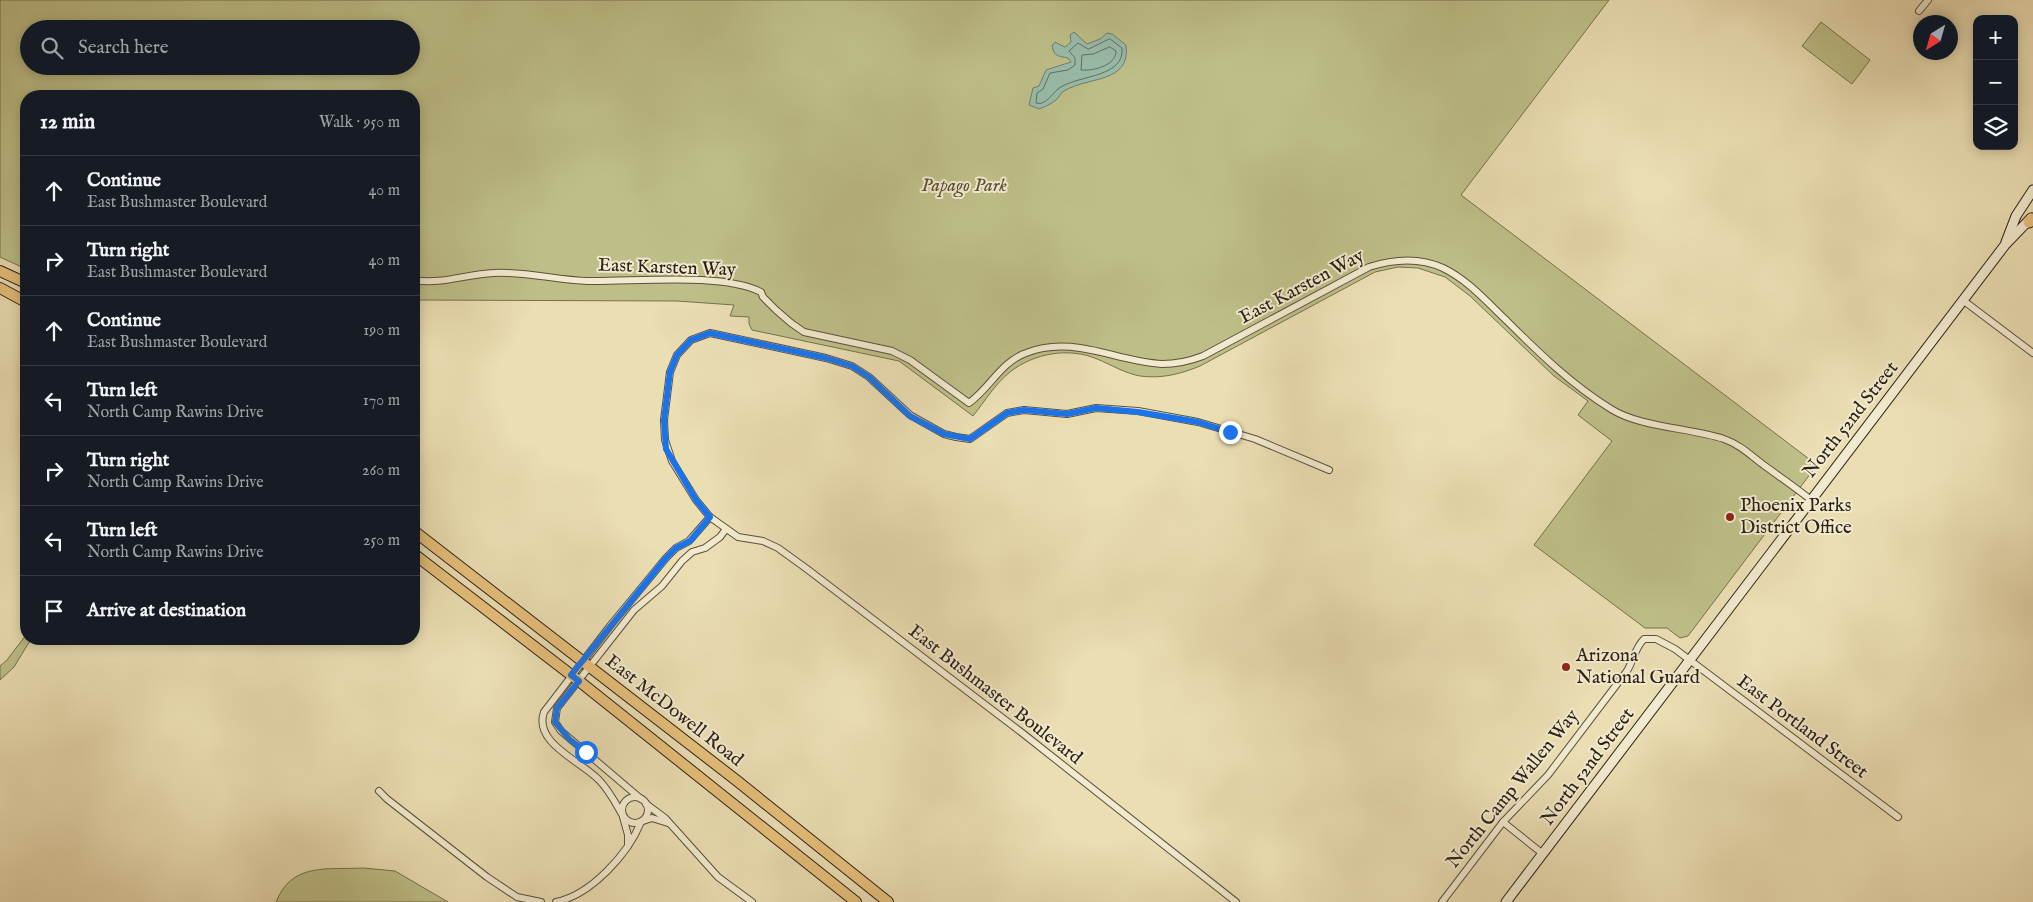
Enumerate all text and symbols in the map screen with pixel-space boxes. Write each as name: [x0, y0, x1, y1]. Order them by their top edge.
north arrow: [1913, 15, 1958, 60]
map controls: [1973, 15, 2018, 150]
button: +: [1973, 15, 2018, 60]
search box: [20, 20, 420, 75]
icon: search: [38, 34, 66, 62]
text: Search here: [78, 36, 169, 60]
button: −: [1973, 60, 2018, 105]
button: layers: [1973, 105, 2018, 150]
text: 12 min: [40, 109, 95, 136]
text: Walk · 950 m: [319, 113, 400, 133]
text: Continue: [87, 169, 161, 193]
park label: Papago Park: [921, 174, 1007, 198]
icon: ahead: [40, 177, 68, 205]
text: 40 m: [368, 181, 400, 201]
text: East Bushmaster Boulevard: [87, 193, 267, 213]
text: Turn right: [87, 239, 169, 263]
street label: East Karsten Way: [1235, 244, 1369, 330]
icon: right: [40, 247, 68, 275]
text: 40 m: [368, 251, 400, 271]
street label: East Karsten Way: [598, 254, 737, 282]
text: East Bushmaster Boulevard: [87, 263, 267, 283]
text: Continue: [87, 309, 161, 333]
icon: ahead: [40, 317, 68, 345]
text: 190 m: [363, 321, 400, 341]
text: East Bushmaster Boulevard: [87, 333, 267, 353]
street label: North 52nd Street: [1798, 357, 1904, 483]
text: Turn left: [87, 379, 158, 403]
icon: left: [40, 387, 68, 415]
text: 170 m: [363, 391, 400, 411]
text: North Camp Rawins Drive: [87, 403, 264, 423]
route end: [1219, 421, 1242, 444]
text: Turn right: [87, 449, 169, 473]
icon: right: [40, 457, 68, 485]
text: 260 m: [362, 461, 400, 481]
text: North Camp Rawins Drive: [87, 473, 264, 493]
place label: Phoenix Parks District Office: [1740, 494, 1852, 540]
marker: Phoenix Parks District Office: [1724, 511, 1736, 523]
text: Turn left: [87, 519, 158, 543]
icon: left: [40, 527, 68, 555]
text: 250 m: [363, 531, 400, 551]
text: North Camp Rawins Drive: [87, 543, 264, 563]
icon: arrive: [40, 597, 68, 625]
text: Arrive at destination: [87, 599, 246, 623]
street label: East Bushmaster Boulevard: [903, 620, 1087, 771]
place label: Arizona National Guard: [1575, 644, 1701, 690]
street label: East McDowell Road: [600, 650, 748, 773]
marker: Arizona National Guard: [1560, 661, 1572, 673]
street label: East Portland Street: [1732, 670, 1873, 784]
street label: North 52nd Street: [1536, 703, 1640, 831]
street label: North Camp Wallen Way: [1442, 704, 1585, 873]
route start: [575, 741, 598, 764]

